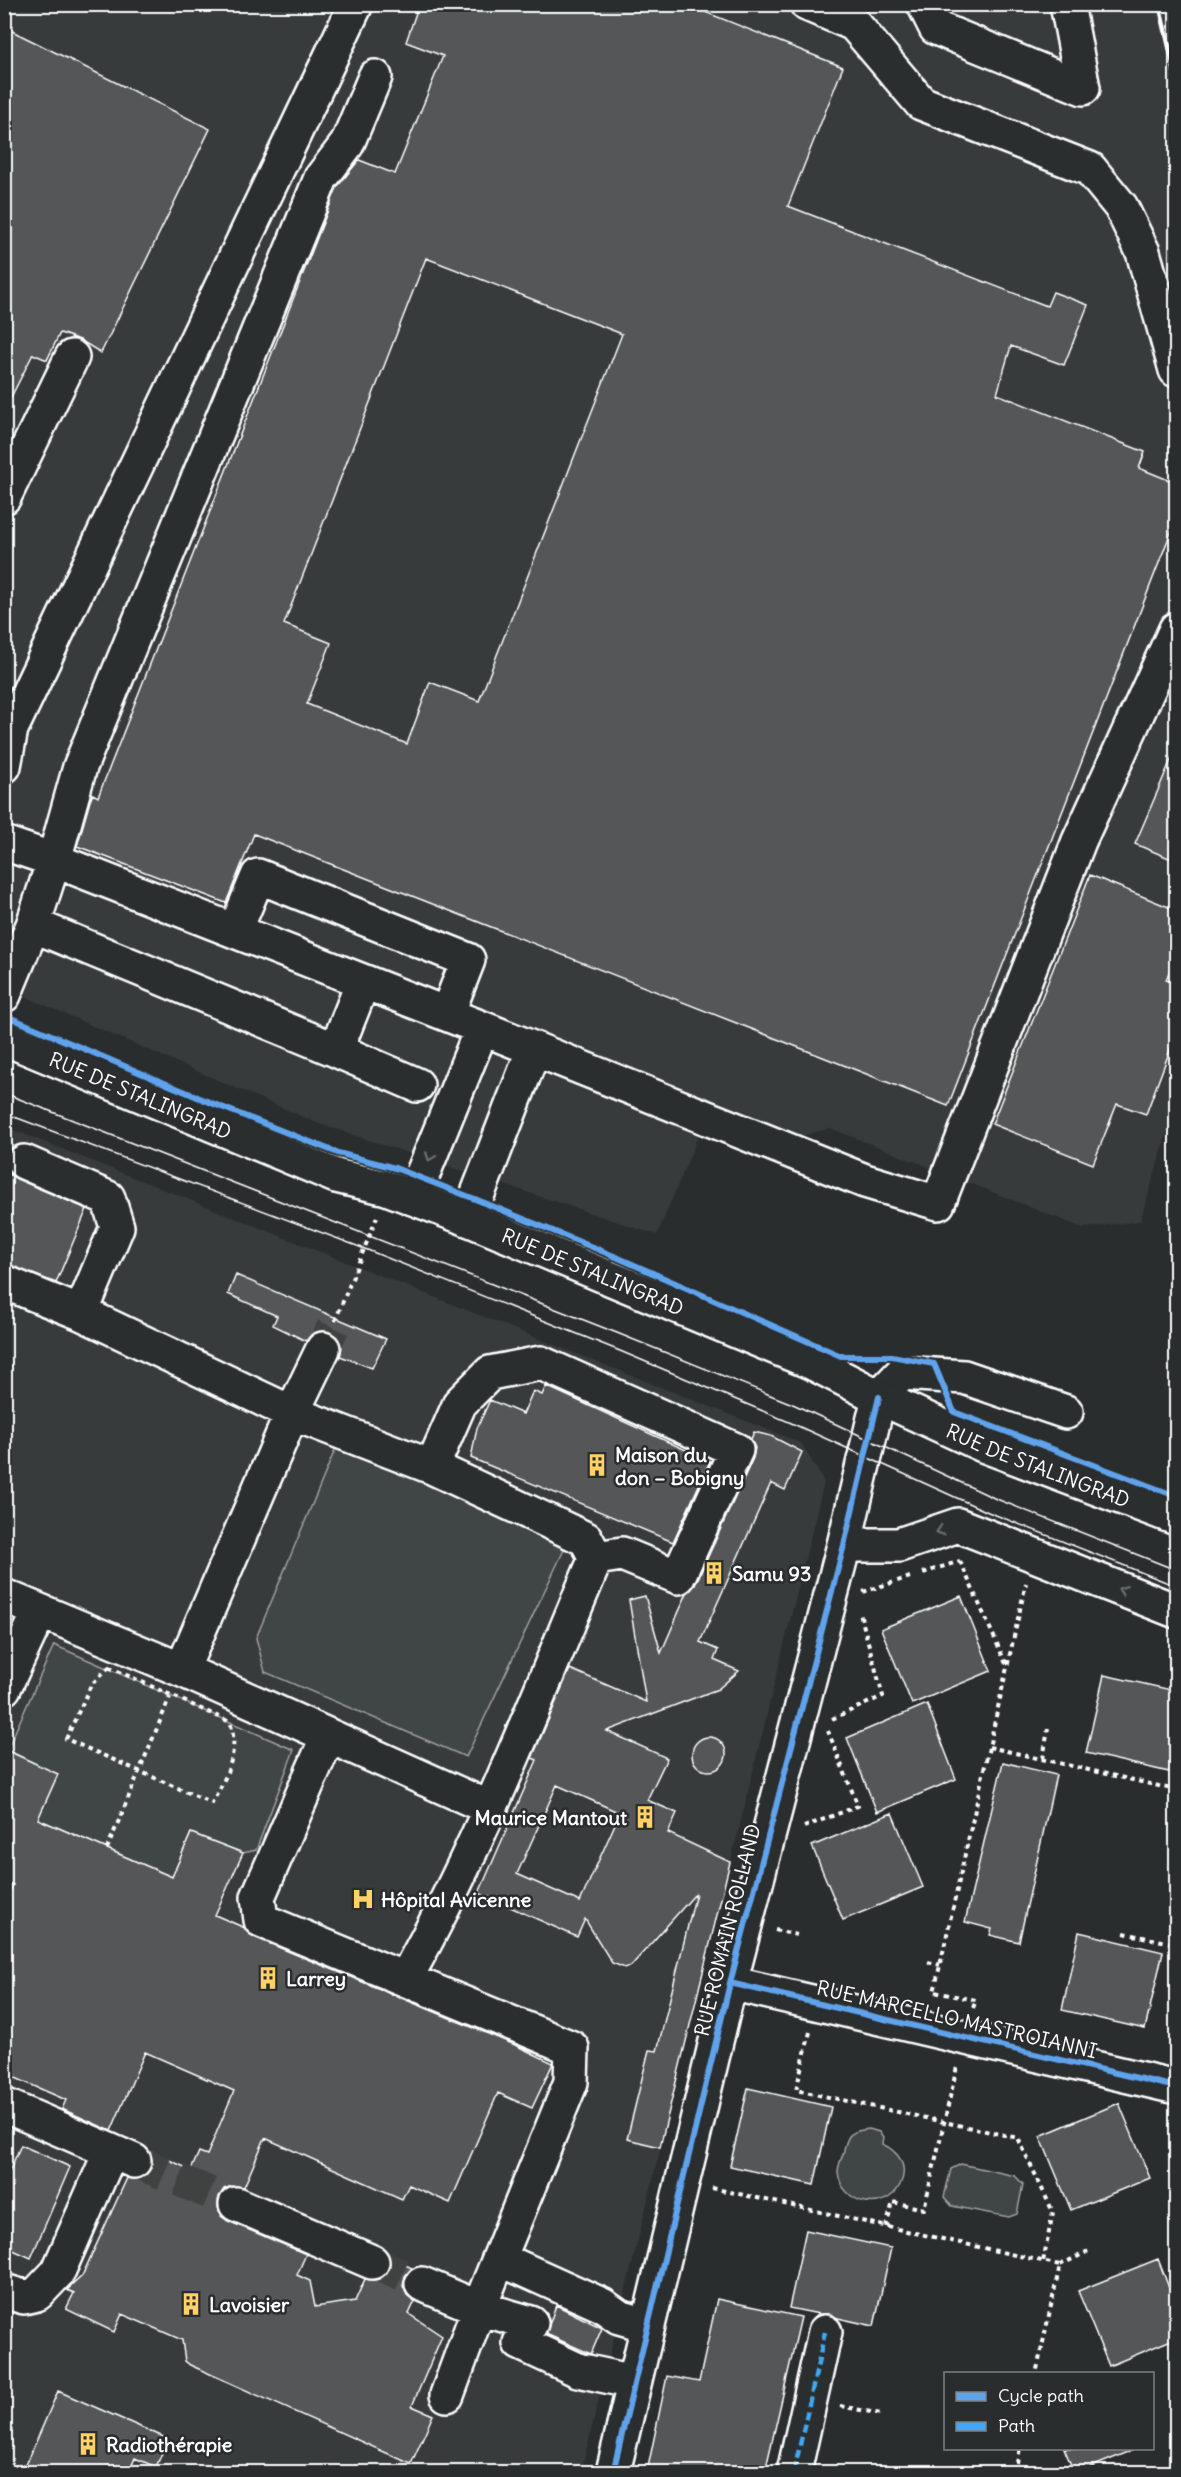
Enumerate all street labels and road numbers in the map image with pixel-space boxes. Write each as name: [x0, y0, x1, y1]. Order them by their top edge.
street label: RUE DE STALINGRAD: [46, 1046, 235, 1144]
street label: RUE DE STALINGRAD: [498, 1222, 688, 1320]
street label: RUE DE STALINGRAD: [943, 1417, 1133, 1512]
street label: RUE ROMAIN ROLLAND: [688, 1821, 766, 2039]
street label: RUE MARCELLO MASTROIANNI: [814, 1975, 1100, 2063]

